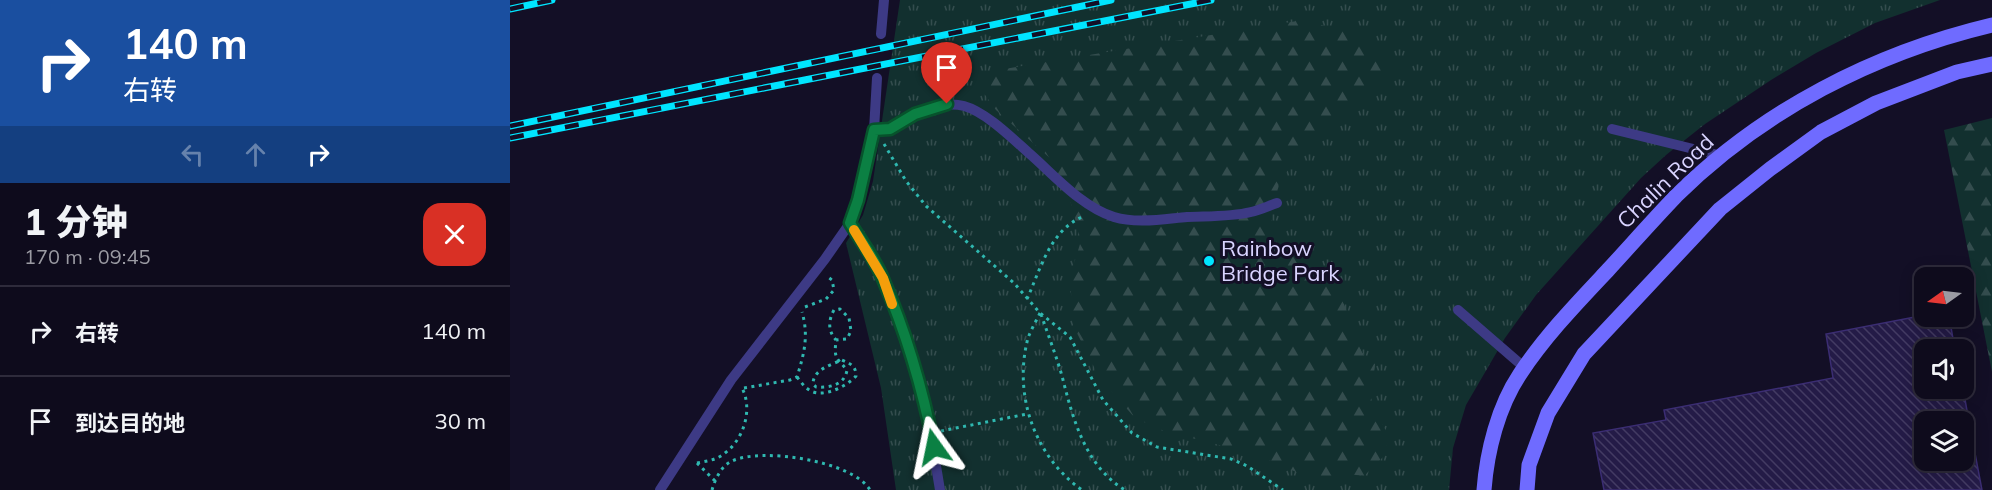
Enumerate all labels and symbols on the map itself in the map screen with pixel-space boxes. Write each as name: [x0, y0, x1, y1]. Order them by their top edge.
pin: [921, 42, 972, 104]
street label: Chalin Road: [1611, 128, 1719, 234]
place label: Rainbow Bridge Park: [1221, 234, 1340, 287]
marker: Rainbow Bridge Park: [1202, 254, 1216, 268]
north arrow: [1914, 267, 1974, 327]
position arrow: [902, 415, 966, 479]

